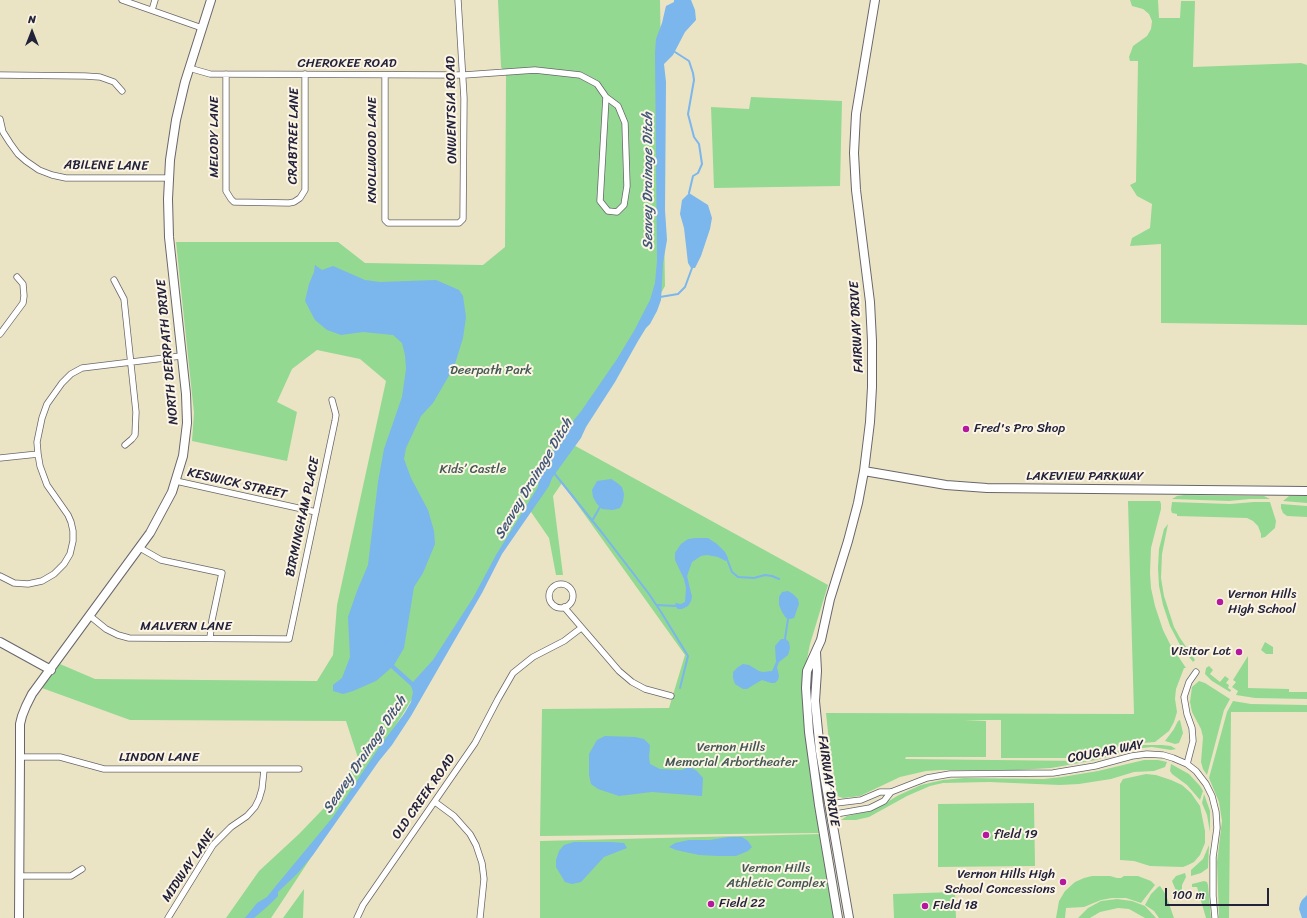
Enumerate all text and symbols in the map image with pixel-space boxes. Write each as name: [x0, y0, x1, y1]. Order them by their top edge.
text: N: [28, 10, 36, 29]
north arrow: [12, 12, 52, 52]
street label: CHEROKEE ROAD: [298, 56, 396, 72]
street label: ONWENTSIA ROAD: [443, 56, 461, 164]
street label: CRABTREE LANE: [285, 88, 303, 184]
street label: MELODY LANE: [207, 96, 223, 178]
street label: KNOLLWOOD LANE: [365, 97, 381, 203]
water label: Seavey Drainage Ditch: [640, 112, 656, 250]
street label: ABILENE LANE: [64, 157, 148, 175]
street label: NORTH DEERPATH DRIVE: [154, 279, 182, 425]
street label: FAIRWAY DRIVE: [847, 281, 867, 373]
park label: Deerpath Park: [450, 363, 532, 379]
water label: Seavey Drainage Ditch: [491, 416, 577, 542]
place label: Fred's Pro Shop: [974, 421, 1065, 437]
marker: Fred's Pro Shop: [961, 424, 971, 434]
street label: BIRMINGHAM PLACE: [283, 456, 323, 578]
park label: Kids’ Castle: [439, 462, 507, 478]
street label: KESWICK STREET: [186, 465, 288, 503]
street label: LAKEVIEW PARKWAY: [1026, 469, 1144, 485]
place label: Vernon Hills High School: [1228, 587, 1296, 618]
marker: Vernon Hills High School: [1215, 597, 1225, 607]
street label: MALVERN LANE: [140, 619, 232, 635]
place label: Visitor Lot: [1171, 644, 1231, 660]
marker: Visitor Lot: [1234, 647, 1244, 657]
water label: Seavey Drainage Ditch: [320, 693, 410, 817]
street label: FAIRWAY DRIVE: [814, 735, 842, 827]
street label: COUGAR WAY: [1067, 737, 1145, 767]
park label: Vernon Hills Memorial Arbortheater: [665, 740, 797, 771]
street label: LINDON LANE: [119, 750, 199, 766]
street label: OLD CREEK ROAD: [389, 752, 459, 842]
street label: MIDWAY LANE: [159, 827, 219, 905]
place label: field 19: [994, 827, 1038, 843]
marker: field 19: [981, 830, 991, 840]
park label: Vernon Hills Athletic Complex: [726, 861, 826, 892]
place label: Vernon Hills High School Concessions: [945, 867, 1055, 898]
marker: Vernon Hills High School Concessions: [1058, 877, 1068, 887]
scale bar: [1167, 880, 1271, 906]
text: 100 m: [1172, 884, 1205, 906]
place label: Field 22: [719, 896, 765, 912]
place label: Field 18: [933, 898, 978, 914]
marker: Field 22: [706, 899, 716, 909]
marker: Field 18: [920, 901, 930, 911]

